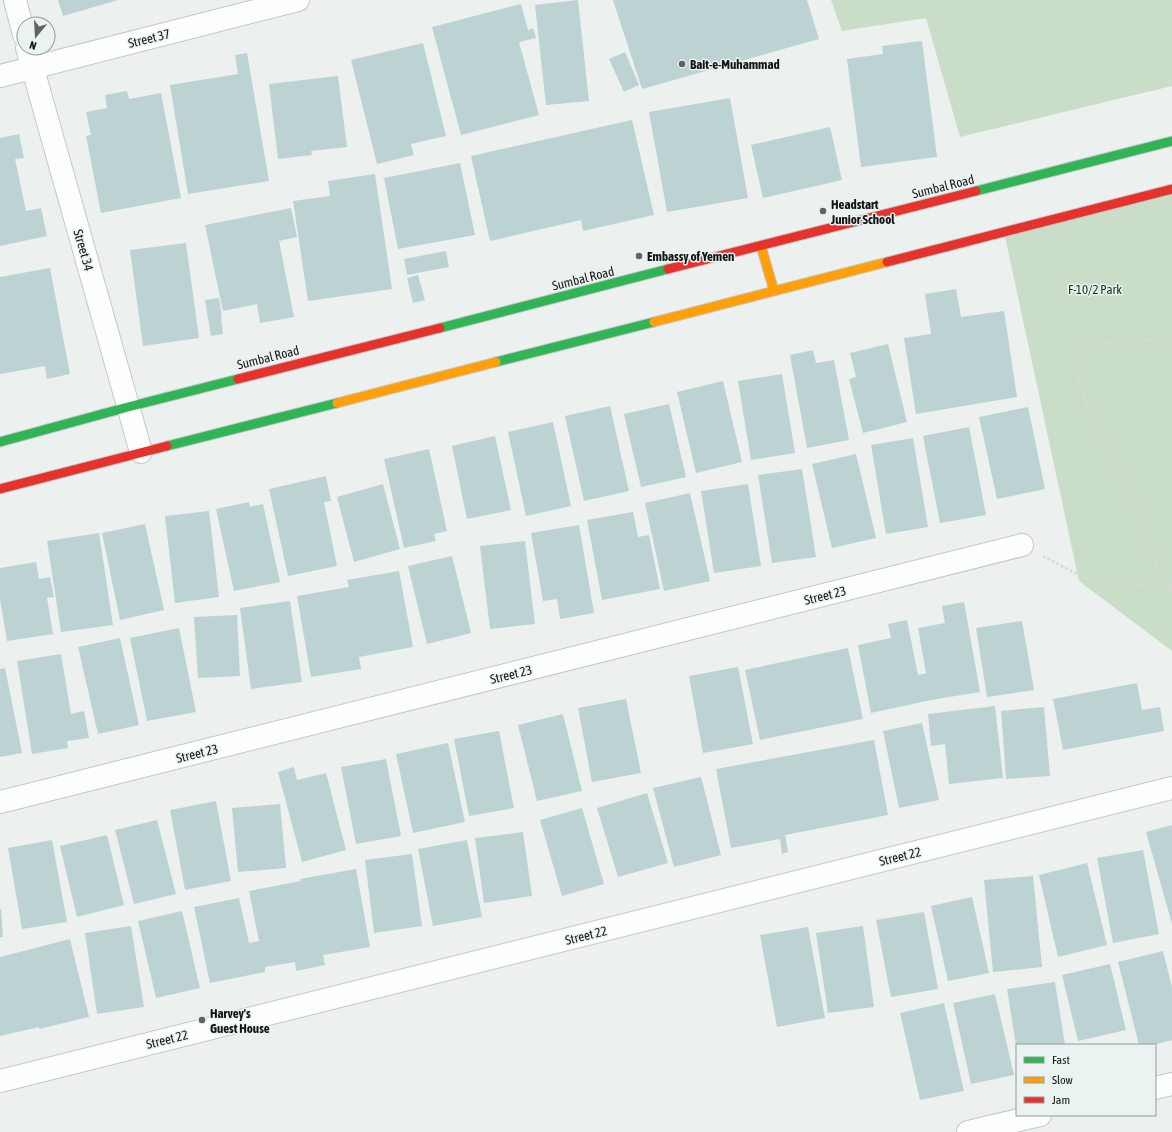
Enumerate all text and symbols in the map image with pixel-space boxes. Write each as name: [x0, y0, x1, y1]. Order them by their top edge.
north arrow: [16, 16, 56, 56]
street label: Street 37: [127, 26, 172, 51]
text: N: [28, 39, 38, 52]
place label: Bait-e-Muhammad: [690, 57, 780, 72]
marker: Bait-e-Muhammad: [677, 59, 687, 69]
street label: Sumbal Road: [911, 172, 976, 201]
place label: Headstart Junior School: [830, 197, 895, 227]
marker: Headstart Junior School: [818, 206, 828, 216]
street label: Street 34: [70, 228, 97, 273]
place label: Embassy of Yemen: [647, 249, 734, 264]
marker: Embassy of Yemen: [634, 251, 644, 261]
street label: Sumbal Road: [551, 264, 616, 293]
park label: F-10/2 Park: [1068, 282, 1122, 297]
street label: Sumbal Road: [236, 343, 301, 372]
street label: Street 23: [803, 583, 848, 608]
street label: Street 23: [489, 662, 534, 687]
street label: Street 23: [175, 741, 220, 766]
street label: Street 22: [878, 844, 923, 869]
street label: Street 22: [564, 923, 609, 948]
place label: Harvey's Guest House: [210, 1006, 270, 1036]
marker: Harvey's Guest House: [197, 1015, 207, 1025]
street label: Street 22: [145, 1027, 190, 1052]
legend: [1016, 1044, 1156, 1116]
text: Fast: [1052, 1053, 1070, 1067]
text: Slow: [1052, 1073, 1073, 1087]
text: Jam: [1052, 1093, 1070, 1107]

